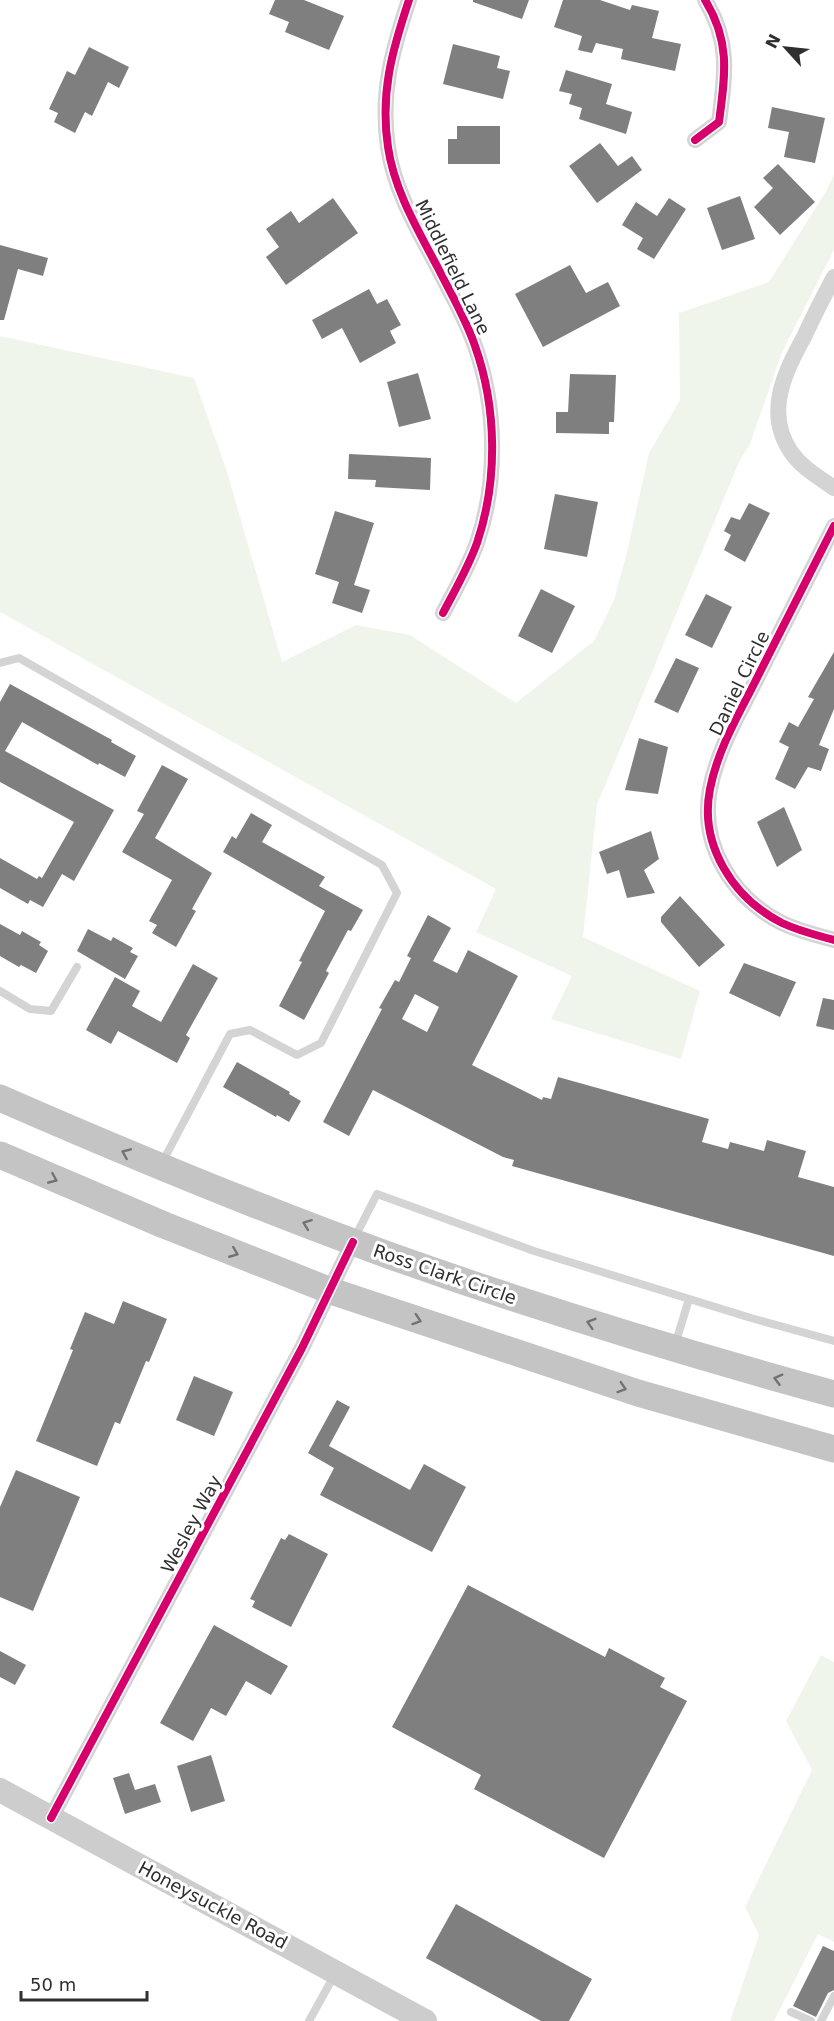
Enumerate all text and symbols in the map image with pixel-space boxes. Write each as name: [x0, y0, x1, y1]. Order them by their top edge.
north arrow: [756, 18, 816, 78]
text: N: [762, 31, 785, 52]
street label: Middlefield Lane: [411, 196, 495, 338]
street label: Daniel Circle: [705, 627, 773, 739]
one-way arrow: [121, 1148, 132, 1160]
one-way arrow: [47, 1172, 58, 1184]
one-way arrow: [303, 1219, 313, 1232]
street label: Ross Clark Circle: [371, 1240, 519, 1308]
one-way arrow: [228, 1246, 239, 1258]
one-way arrow: [411, 1313, 422, 1325]
one-way arrow: [586, 1317, 597, 1330]
one-way arrow: [773, 1373, 783, 1386]
one-way arrow: [616, 1380, 627, 1393]
street label: Wesley Way: [156, 1471, 226, 1577]
street label: Honeysuckle Road: [135, 1857, 291, 1953]
scale bar: [21, 1964, 147, 2002]
text: 50 m: [30, 1974, 76, 1995]

